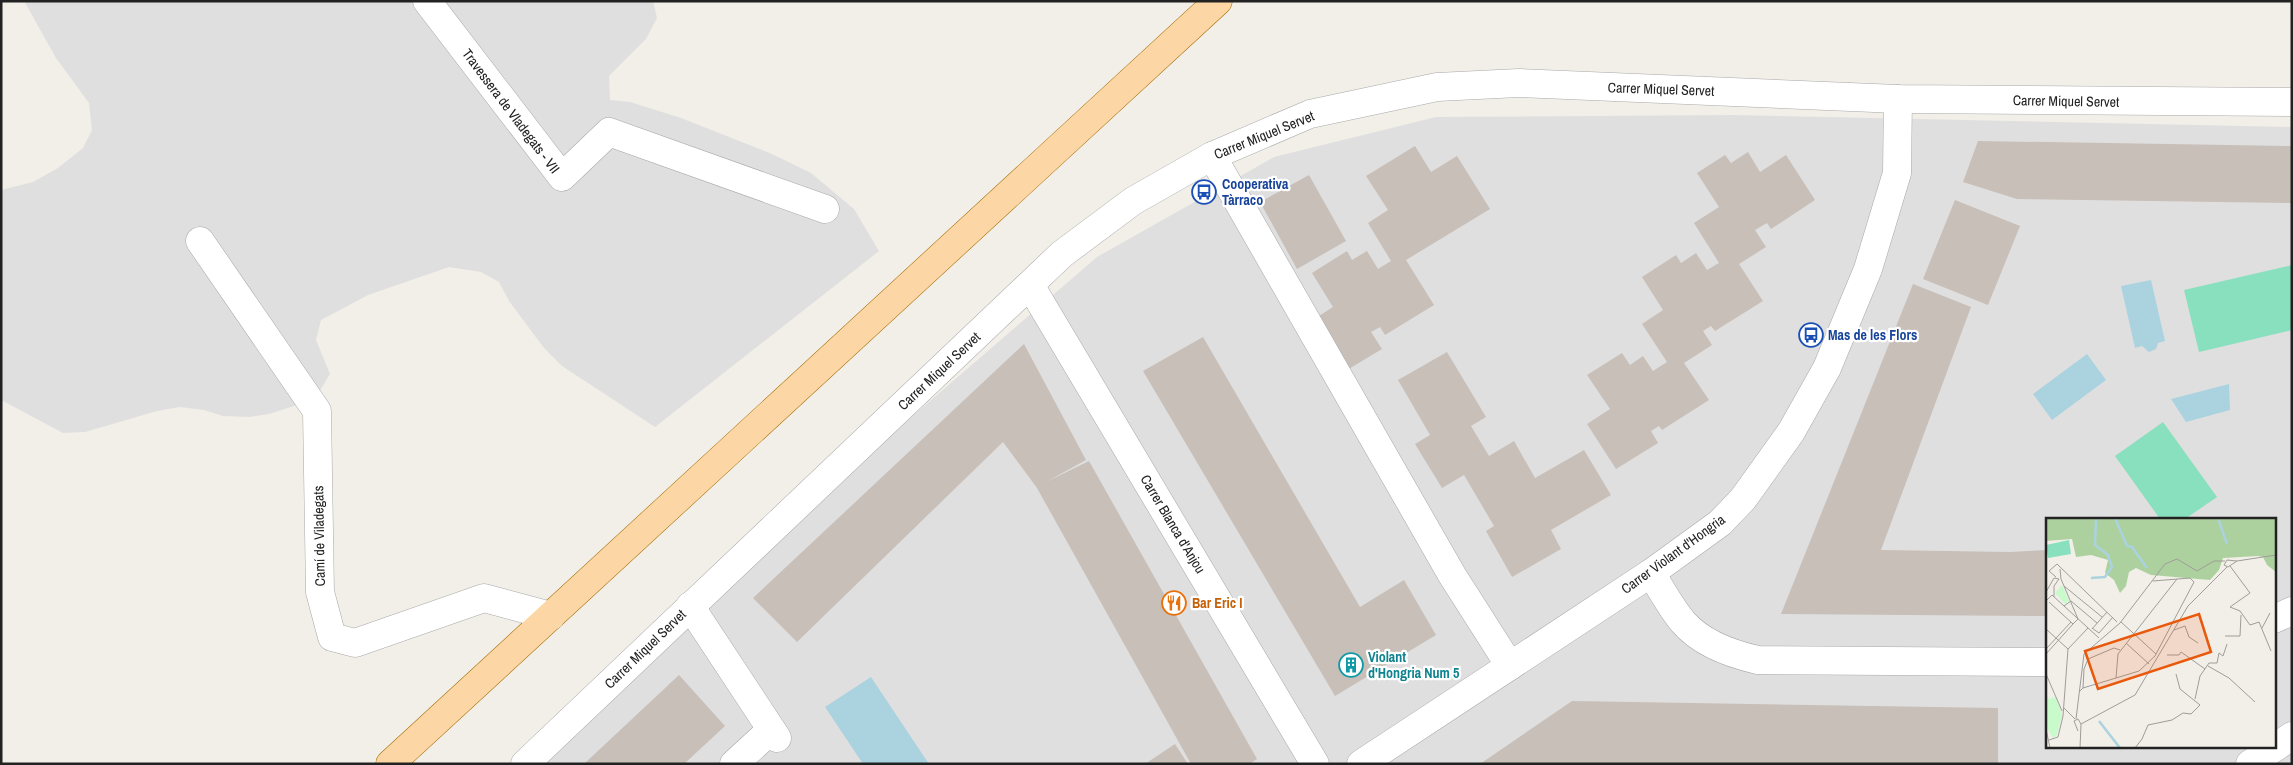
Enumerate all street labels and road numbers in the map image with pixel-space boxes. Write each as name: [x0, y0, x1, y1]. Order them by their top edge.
street label: Travessera de Vladegats - VII: [458, 45, 564, 177]
street label: Carrer Miquel Servet: [1607, 78, 1715, 100]
street label: Carrer Miquel Servet: [2013, 91, 2119, 111]
street label: Carrer Miquel Servet: [1211, 107, 1317, 163]
street label: Carrer Miquel Servet: [894, 328, 984, 414]
street label: Carrer Blanca d'Anjou: [1136, 471, 1210, 577]
street label: Camí de Viladegats: [309, 485, 329, 586]
street label: Carrer Violant d'Hongria: [1618, 510, 1729, 598]
street label: Carrer Miquel Servet: [600, 606, 690, 692]

